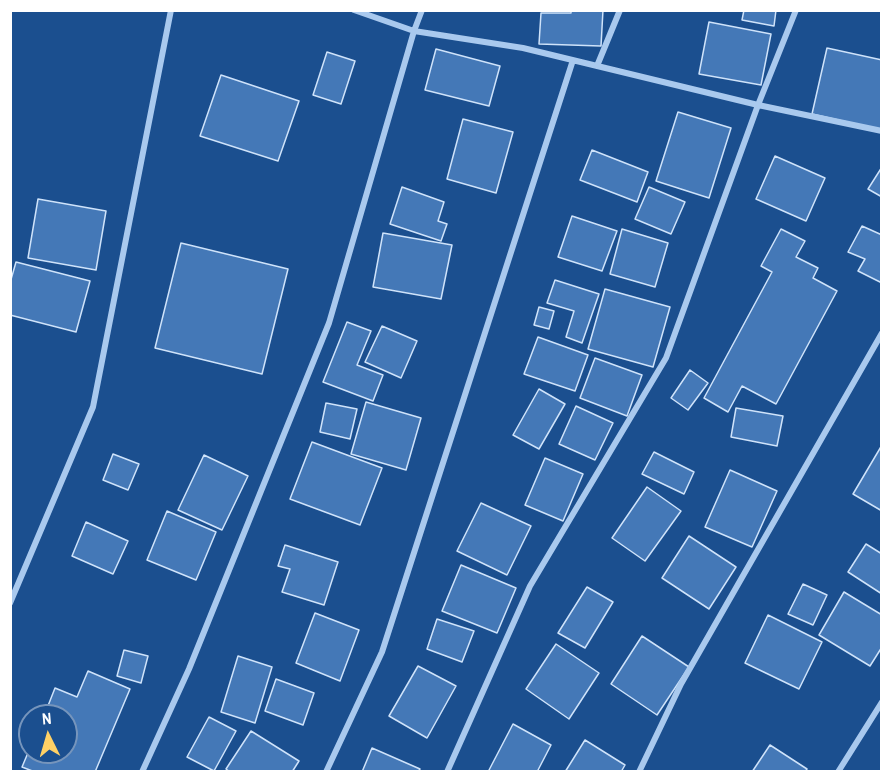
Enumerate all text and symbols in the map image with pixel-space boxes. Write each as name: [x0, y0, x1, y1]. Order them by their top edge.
north arrow: [18, 704, 78, 764]
text: N: [41, 707, 52, 729]

